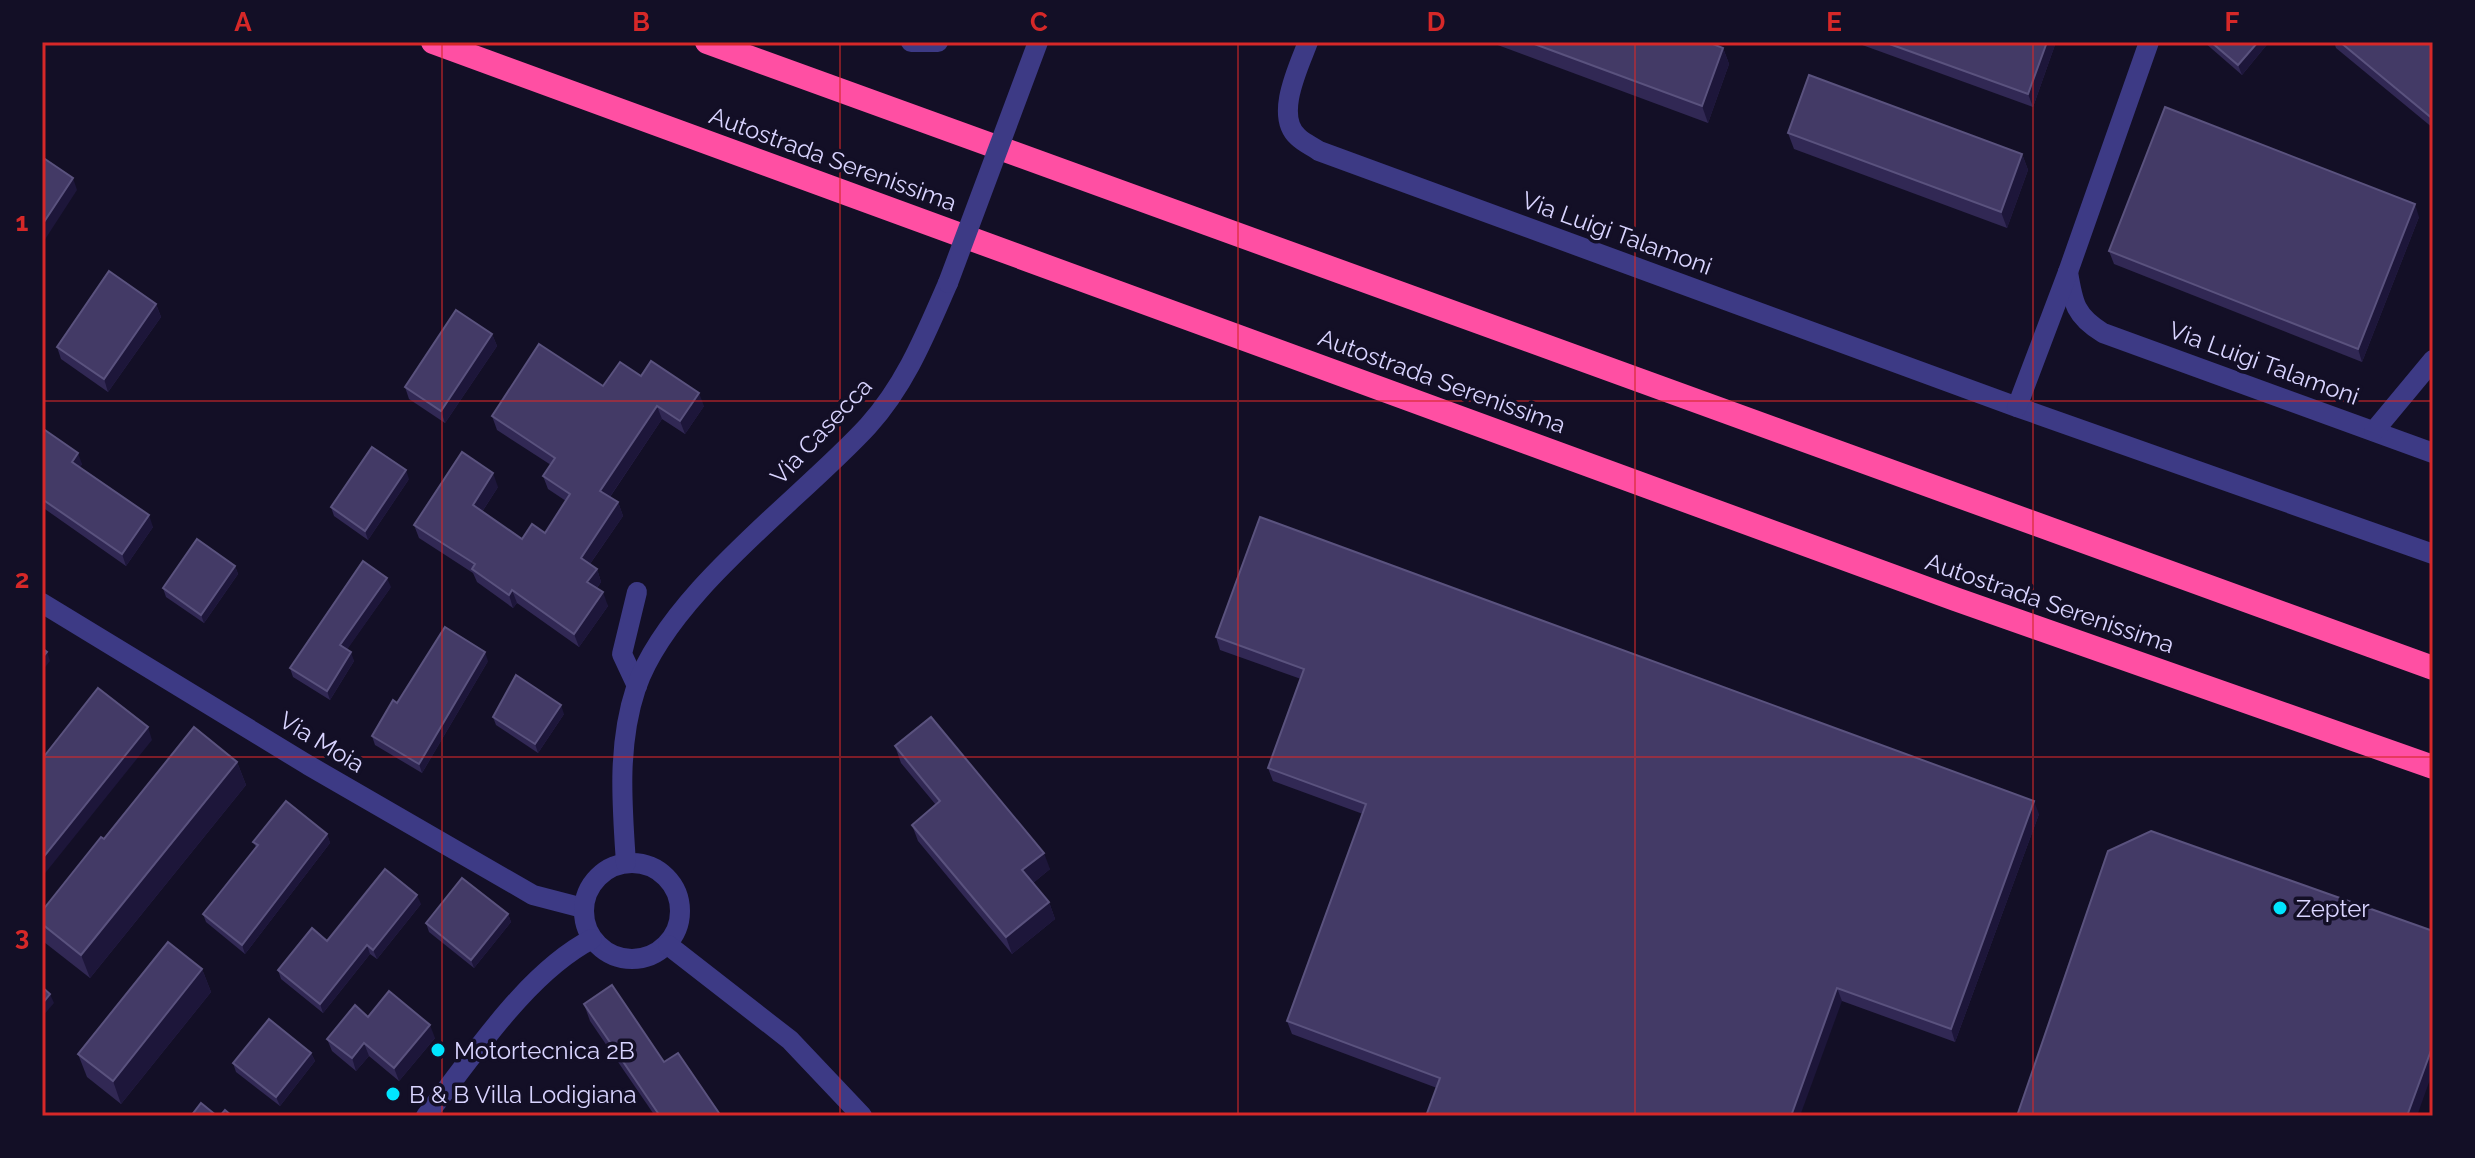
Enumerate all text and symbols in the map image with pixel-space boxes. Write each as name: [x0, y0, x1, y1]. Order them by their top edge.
text: A: [234, 7, 252, 37]
text: B: [632, 7, 650, 37]
text: C: [1030, 7, 1048, 37]
text: D: [1427, 7, 1445, 37]
text: E: [1826, 7, 1842, 37]
text: F: [2225, 7, 2240, 37]
street label: Autostrada Serenissima: [705, 101, 961, 217]
street label: Via Luigi Talamoni: [1518, 185, 1716, 281]
text: 1: [16, 207, 29, 237]
street label: Via Luigi Talamoni: [2165, 315, 2363, 411]
street label: Autostrada Serenissima: [1314, 323, 1570, 439]
street label: Via Casecca: [764, 372, 878, 490]
street label: Autostrada Serenissima: [1922, 547, 2178, 659]
text: 2: [15, 564, 29, 594]
street label: Via Moia: [274, 705, 370, 779]
place label: Zepter: [2296, 894, 2370, 923]
marker: Zepter: [2271, 899, 2289, 917]
text: 3: [15, 921, 29, 951]
place label: Motortecnica 2B: [454, 1036, 635, 1065]
marker: Motortecnica 2B: [429, 1041, 447, 1059]
place label: B & B Villa Lodigiana: [409, 1080, 637, 1109]
marker: B & B Villa Lodigiana: [384, 1085, 402, 1103]

